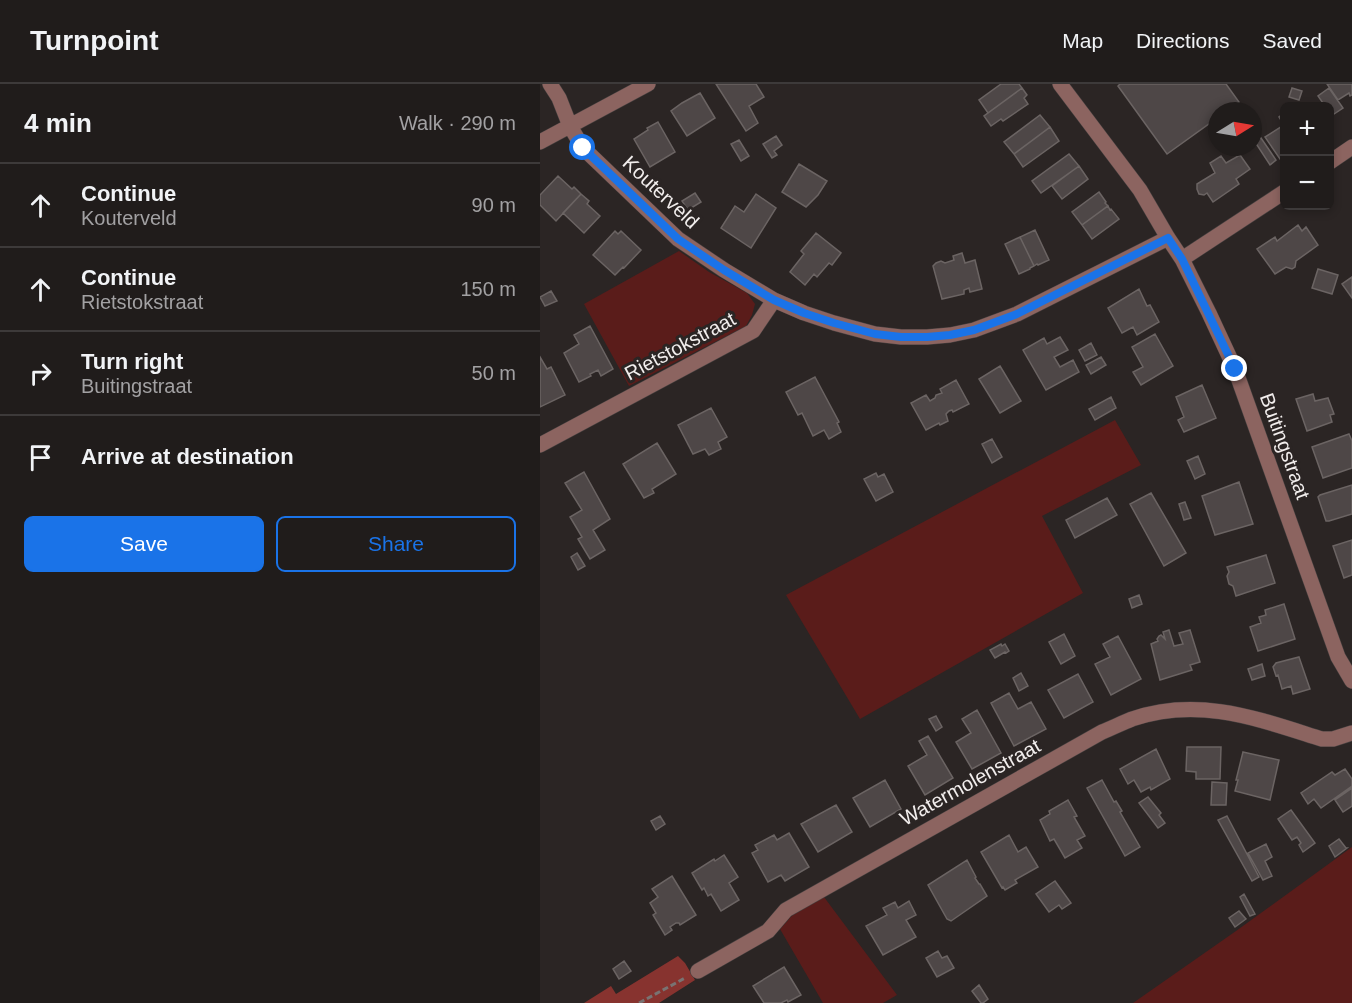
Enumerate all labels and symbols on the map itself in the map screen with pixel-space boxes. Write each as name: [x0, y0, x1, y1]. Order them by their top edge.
north arrow: [1208, 102, 1262, 156]
route start: [569, 134, 595, 160]
street label: Kouterveld: [619, 151, 703, 233]
street label: Rietstokstraat: [621, 307, 740, 384]
route end: [1221, 355, 1247, 381]
street label: Buitingstraat: [1256, 390, 1314, 502]
street label: Watermolenstraat: [896, 734, 1044, 830]

